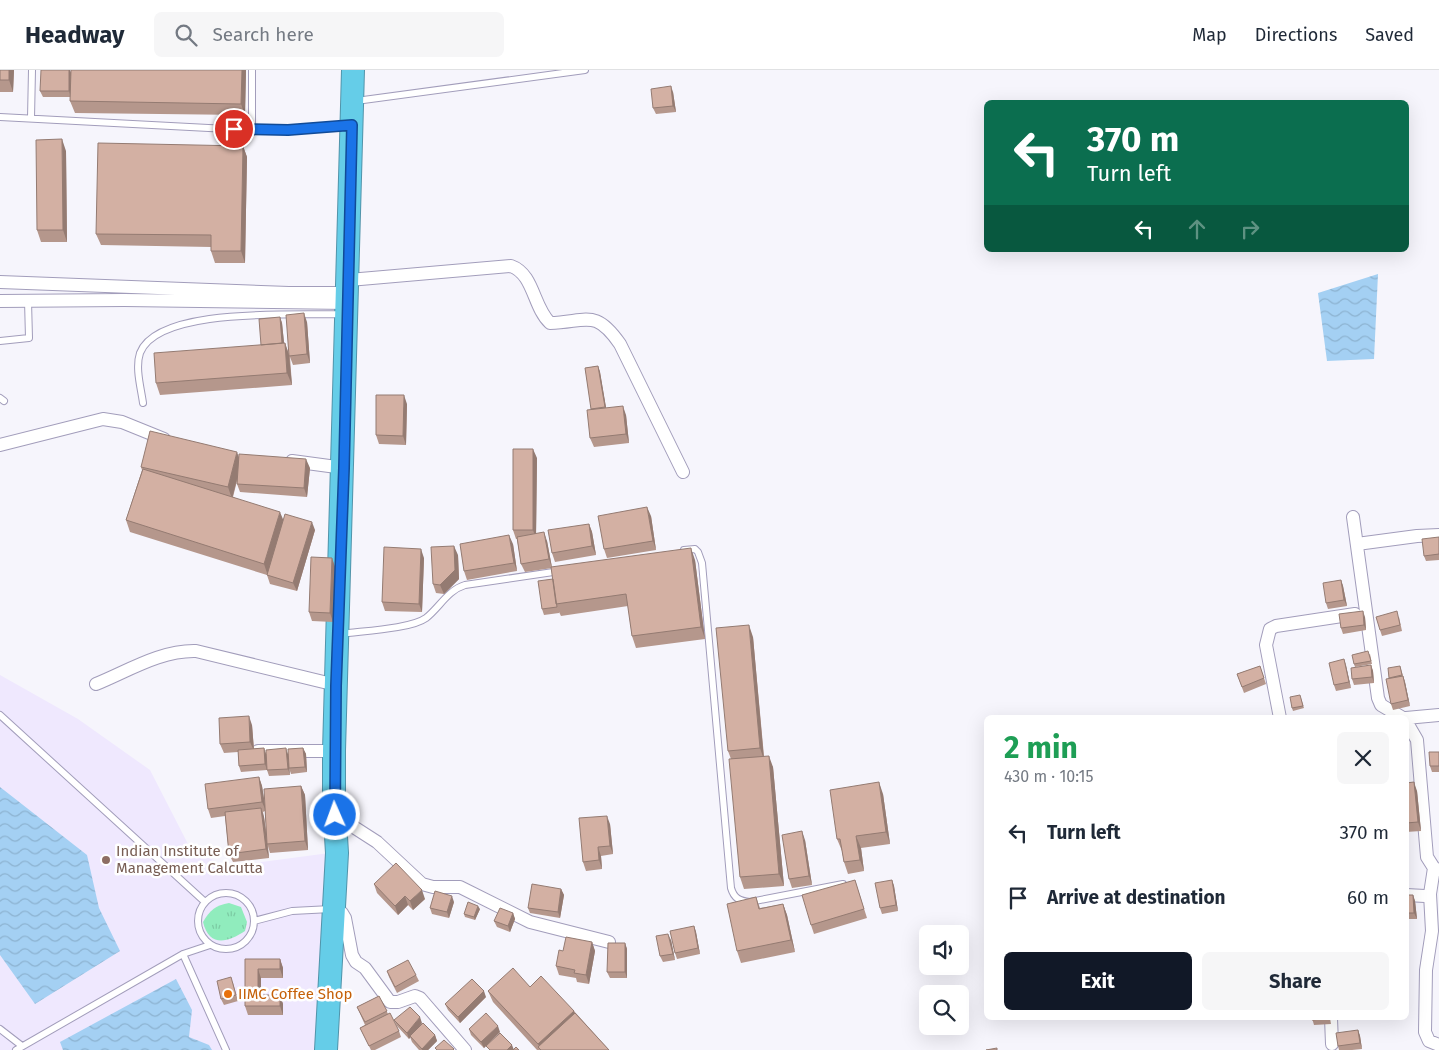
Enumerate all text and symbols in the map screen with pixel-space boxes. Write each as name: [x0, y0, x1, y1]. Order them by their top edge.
search box: [154, 12, 504, 57]
text: Headway: [25, 21, 124, 49]
icon: search: [172, 21, 200, 49]
text: Search here: [212, 23, 314, 46]
text: Map: [1192, 24, 1227, 46]
text: Directions: [1255, 24, 1337, 46]
text: Saved: [1365, 24, 1414, 46]
pin: [213, 108, 255, 150]
icon: arrive: [220, 115, 248, 143]
text: 370 m: [1087, 118, 1179, 160]
icon: left: [1004, 120, 1069, 185]
text: Turn left: [1087, 160, 1171, 187]
icon: left: [1130, 215, 1158, 243]
icon: ahead: [1183, 215, 1211, 243]
icon: right: [1236, 215, 1264, 243]
text: 2 min: [1004, 730, 1078, 766]
button: close: [1337, 732, 1389, 784]
text: 430 m · 10:15: [1004, 767, 1093, 786]
position arrow: [308, 788, 360, 840]
icon: left: [1004, 819, 1032, 847]
text: Turn left: [1047, 821, 1121, 844]
text: 370 m: [1339, 821, 1389, 844]
place label: Indian Institute of Management Calcutta: [116, 842, 263, 877]
marker: Indian Institute of Management Calcutta: [100, 854, 112, 866]
icon: arrive: [1004, 884, 1032, 912]
text: Arrive at destination: [1047, 886, 1226, 909]
text: 60 m: [1347, 886, 1389, 909]
map controls: [919, 925, 969, 1035]
button: sound: [919, 925, 969, 975]
button: Exit: [1004, 952, 1192, 1010]
button: Share: [1202, 952, 1389, 1010]
place label: IIMC Coffee Shop: [238, 985, 352, 1003]
button: search: [919, 985, 969, 1035]
marker: IIMC Coffee Shop: [222, 988, 234, 1000]

